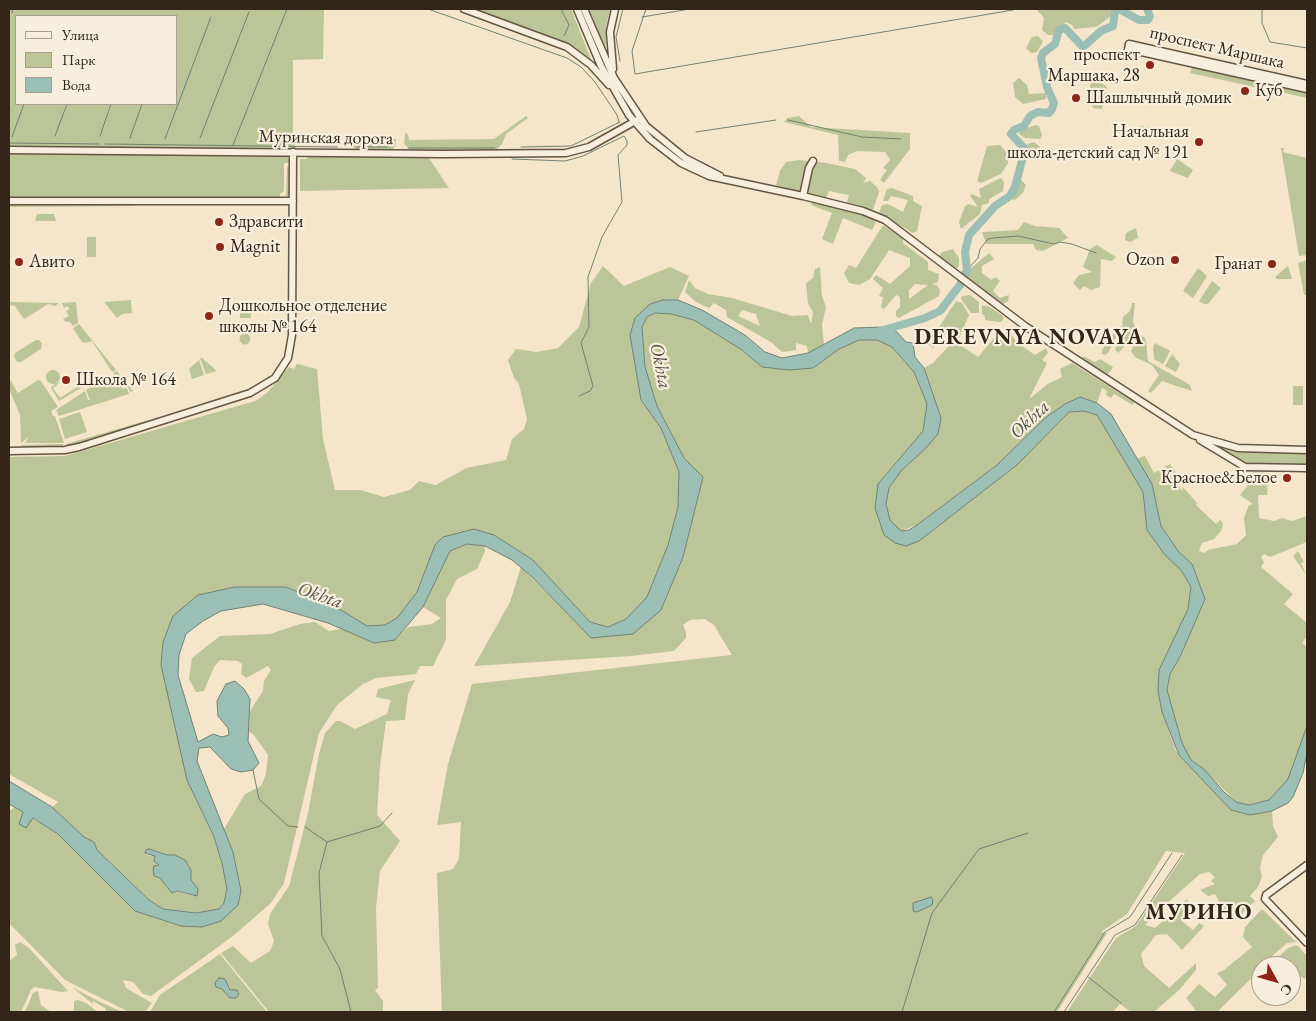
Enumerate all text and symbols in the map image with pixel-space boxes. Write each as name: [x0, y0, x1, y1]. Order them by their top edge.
legend: [15, 15, 178, 105]
street label: проспект Маршака: [1148, 22, 1286, 74]
text: Улица: [62, 25, 99, 44]
place label: проспект Маршака, 28: [1047, 44, 1140, 86]
text: Парк: [62, 50, 95, 69]
marker: проспект Маршака, 28: [1144, 59, 1156, 71]
text: Вода: [62, 75, 91, 94]
place label: Куб: [1255, 80, 1283, 102]
marker: Куб: [1239, 85, 1251, 97]
place label: Шашлычный домик: [1086, 87, 1232, 109]
marker: Шашлычный домик: [1070, 92, 1082, 104]
place label: Начальная школа-детский сад № 191: [1007, 121, 1189, 163]
street label: Муринская дорога: [258, 126, 394, 150]
marker: Начальная школа-детский сад № 191: [1193, 136, 1205, 148]
place label: Здравсити: [229, 211, 304, 233]
marker: Здравсити: [213, 216, 225, 228]
place label: Magnit: [230, 236, 280, 258]
marker: Magnit: [214, 241, 226, 253]
place label: Ozon: [1126, 249, 1165, 271]
place label: Авито: [29, 251, 75, 273]
place label: Гранат: [1214, 253, 1262, 275]
marker: Ozon: [1169, 254, 1181, 266]
marker: Авито: [13, 256, 25, 268]
marker: Гранат: [1266, 258, 1278, 270]
place label: Дошкольное отделение школы № 164: [219, 295, 387, 338]
marker: Дошкольное отделение школы № 164: [203, 310, 215, 322]
district label: DEREVNYA NOVAYA: [912, 325, 1146, 351]
water label: Okhta: [644, 341, 676, 391]
place label: Школа № 164: [76, 369, 176, 391]
marker: Школа № 164: [60, 374, 72, 386]
water label: Okhta: [1005, 396, 1055, 444]
place label: Красное&Белое: [1161, 467, 1277, 489]
marker: Красное&Белое: [1281, 472, 1293, 484]
water label: Okhta: [295, 578, 345, 614]
district label: МУРИНО: [1145, 900, 1253, 926]
north arrow: [1251, 956, 1301, 1006]
text: С: [1277, 980, 1297, 999]

